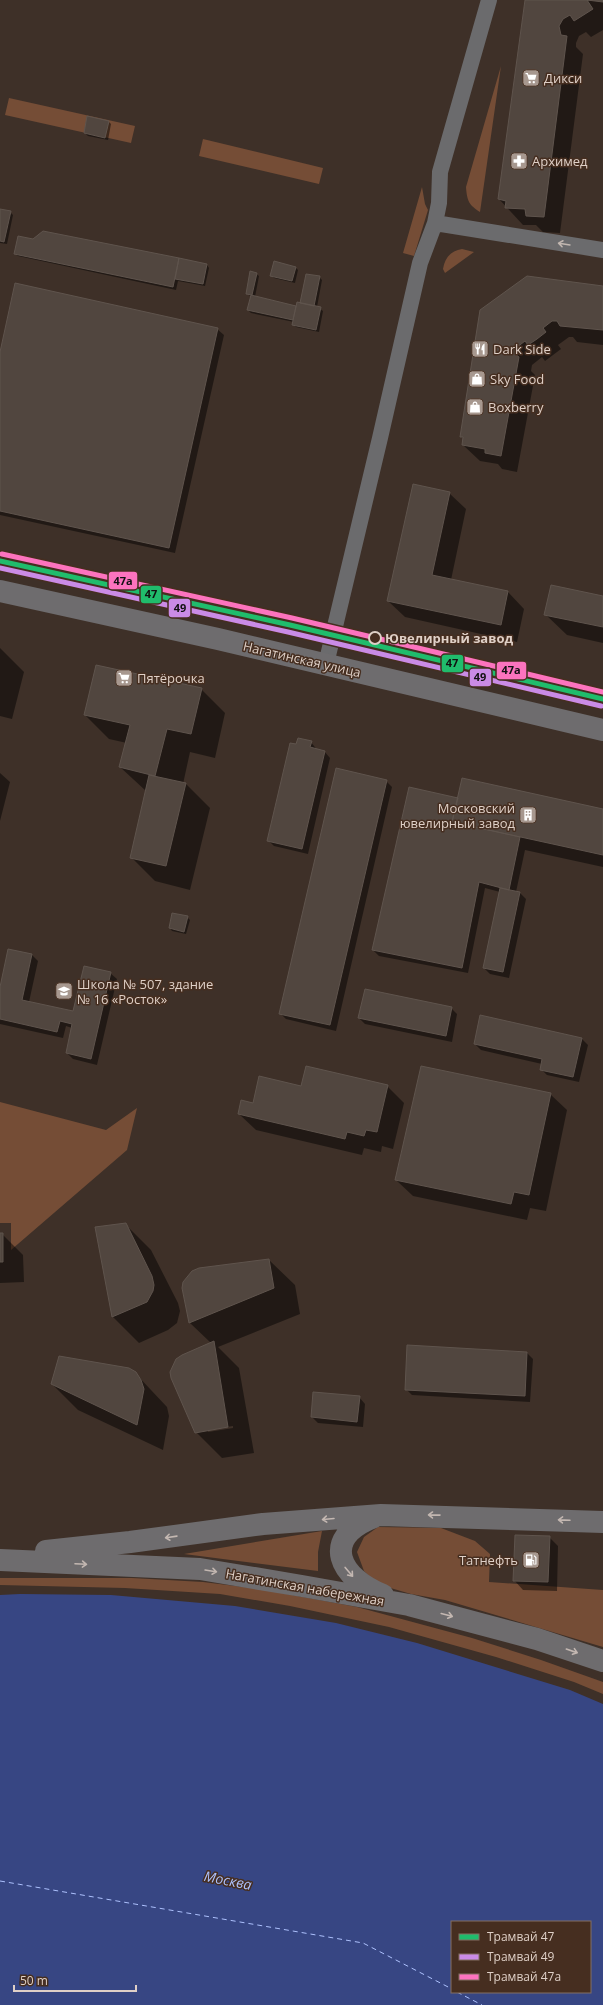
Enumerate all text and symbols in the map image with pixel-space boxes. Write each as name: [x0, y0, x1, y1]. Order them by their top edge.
supermarket icon: Дикси: [521, 68, 541, 88]
place label: Дикси: [544, 69, 582, 87]
pharmacy icon: Архимед: [509, 151, 529, 171]
place label: Архимед: [532, 152, 588, 170]
one-way arrow: [558, 240, 571, 248]
restaurant icon: Dark Side: [470, 339, 490, 359]
place label: Dark Side: [493, 340, 551, 358]
shop icon: Sky Food: [467, 369, 487, 389]
place label: Sky Food: [490, 370, 544, 388]
shop icon: Boxberry: [465, 397, 485, 417]
place label: Boxberry: [488, 398, 544, 416]
line badge: 47а: [108, 571, 138, 590]
text: 47а: [113, 573, 133, 588]
line badge: 47: [140, 585, 162, 604]
text: 47: [145, 586, 157, 601]
line badge: 49: [168, 598, 191, 618]
text: 49: [174, 600, 186, 615]
place label: Ювелирный завод: [385, 629, 513, 647]
marker: Ювелирный завод: [368, 631, 382, 645]
street label: Нагатинская улица: [241, 637, 363, 681]
line badge: 47: [441, 654, 464, 673]
text: 47: [446, 655, 458, 670]
line badge: 47а: [496, 661, 527, 680]
text: 47а: [501, 662, 521, 677]
supermarket icon: Пятёрочка: [114, 668, 134, 688]
line badge: 49: [469, 668, 492, 687]
place label: Пятёрочка: [137, 669, 205, 687]
text: 49: [474, 669, 486, 684]
place label: Московский ювелирный завод: [400, 799, 516, 832]
building icon: Московский ювелирный завод: [518, 805, 538, 825]
place label: Школа № 507, здание № 16 «Росток»: [77, 975, 213, 1008]
school or university icon: Школа № 507, здание № 16 «Росток»: [54, 981, 74, 1001]
one-way arrow: [428, 1511, 441, 1519]
one-way arrow: [322, 1515, 335, 1523]
one-way arrow: [558, 1516, 571, 1524]
one-way arrow: [165, 1533, 178, 1541]
fuel station icon: Татнефть: [521, 1550, 541, 1570]
place label: Татнефть: [459, 1551, 518, 1569]
one-way arrow: [74, 1560, 87, 1567]
street label: Нагатинская набережная: [224, 1564, 386, 1610]
one-way arrow: [204, 1567, 217, 1575]
one-way arrow: [345, 1567, 354, 1577]
one-way arrow: [440, 1612, 453, 1619]
one-way arrow: [565, 1648, 578, 1655]
water label: Москва: [203, 1866, 253, 1894]
legend: [451, 1921, 591, 1993]
text: Трамвай 47: [487, 1928, 555, 1945]
text: Трамвай 49: [487, 1948, 555, 1965]
scale bar: [14, 1967, 136, 1993]
text: Трамвай 47а: [487, 1968, 561, 1985]
text: 50 m: [20, 1972, 48, 1989]

